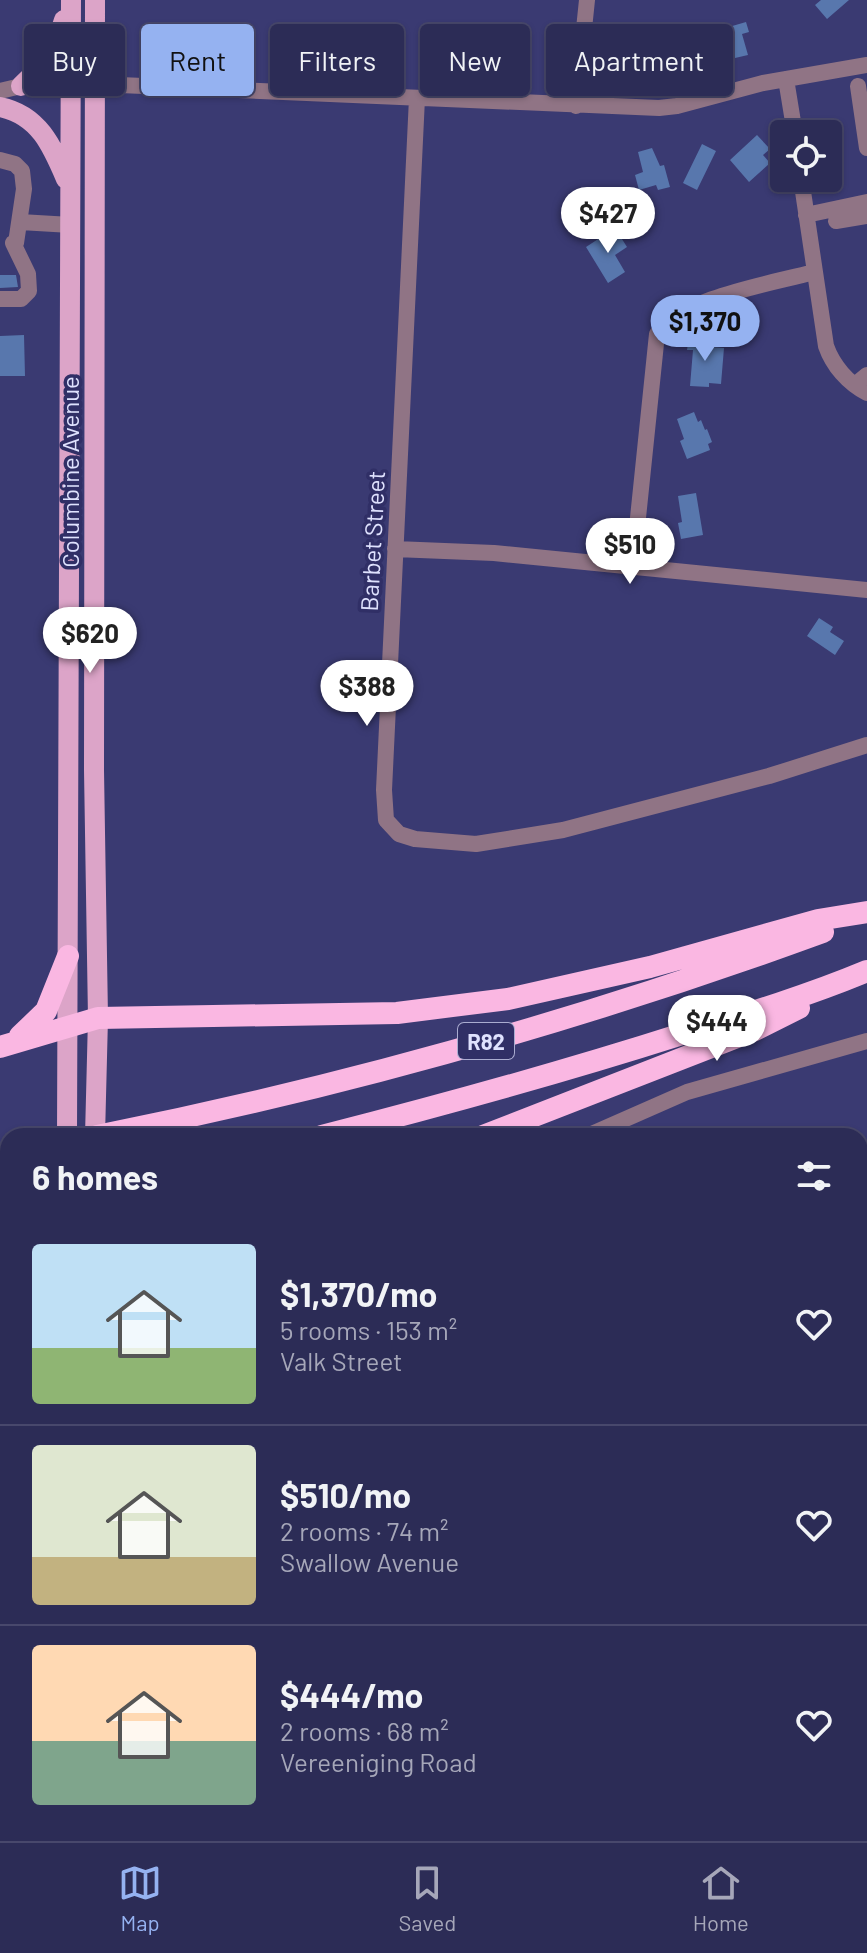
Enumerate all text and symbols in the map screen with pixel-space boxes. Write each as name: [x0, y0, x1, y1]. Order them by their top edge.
chip: Buy: [24, 24, 125, 96]
chip: Rent: [141, 24, 254, 96]
chip: Filters: [270, 24, 404, 96]
chip: New: [420, 24, 530, 96]
chip: Apartment: [546, 24, 733, 96]
map controls: [770, 120, 842, 192]
button: locate: [770, 120, 842, 192]
pin: $427: [561, 187, 655, 255]
text: $427: [579, 197, 637, 228]
pin: $1,370: [640, 295, 770, 363]
text: $1,370: [669, 305, 741, 336]
street label: Columbine Avenue: [55, 376, 84, 568]
street label: Barbet Street: [354, 470, 390, 612]
pin: $510: [583, 518, 677, 586]
text: $510: [604, 528, 656, 559]
pin: $620: [43, 607, 137, 675]
text: $620: [61, 617, 119, 648]
pin: $388: [320, 660, 414, 728]
text: $388: [338, 670, 396, 701]
pin: $444: [670, 995, 764, 1063]
text: $444: [686, 1005, 748, 1036]
road number: R82: [458, 1023, 514, 1059]
icon: filters: [792, 1154, 836, 1198]
text: 6 homes: [32, 1156, 158, 1197]
text: $1,370/mo: [280, 1273, 437, 1314]
icon: home: [96, 1276, 192, 1372]
icon: heart: [792, 1302, 836, 1346]
text: 5 rooms · 153 m²: [280, 1314, 457, 1345]
text: Valk Street: [280, 1345, 403, 1376]
text: $510/mo: [280, 1474, 411, 1515]
icon: home: [96, 1477, 192, 1573]
icon: heart: [792, 1503, 836, 1547]
text: 2 rooms · 74 m²: [280, 1515, 448, 1546]
text: Swallow Avenue: [280, 1546, 459, 1577]
text: $444/mo: [280, 1674, 423, 1715]
icon: home: [96, 1677, 192, 1773]
icon: heart: [792, 1703, 836, 1747]
text: 2 rooms · 68 m²: [280, 1715, 449, 1746]
text: Vereeniging Road: [280, 1746, 477, 1777]
tab: Map: [118, 1861, 162, 1935]
tab: Saved: [399, 1861, 456, 1935]
tab: Home: [693, 1861, 749, 1935]

